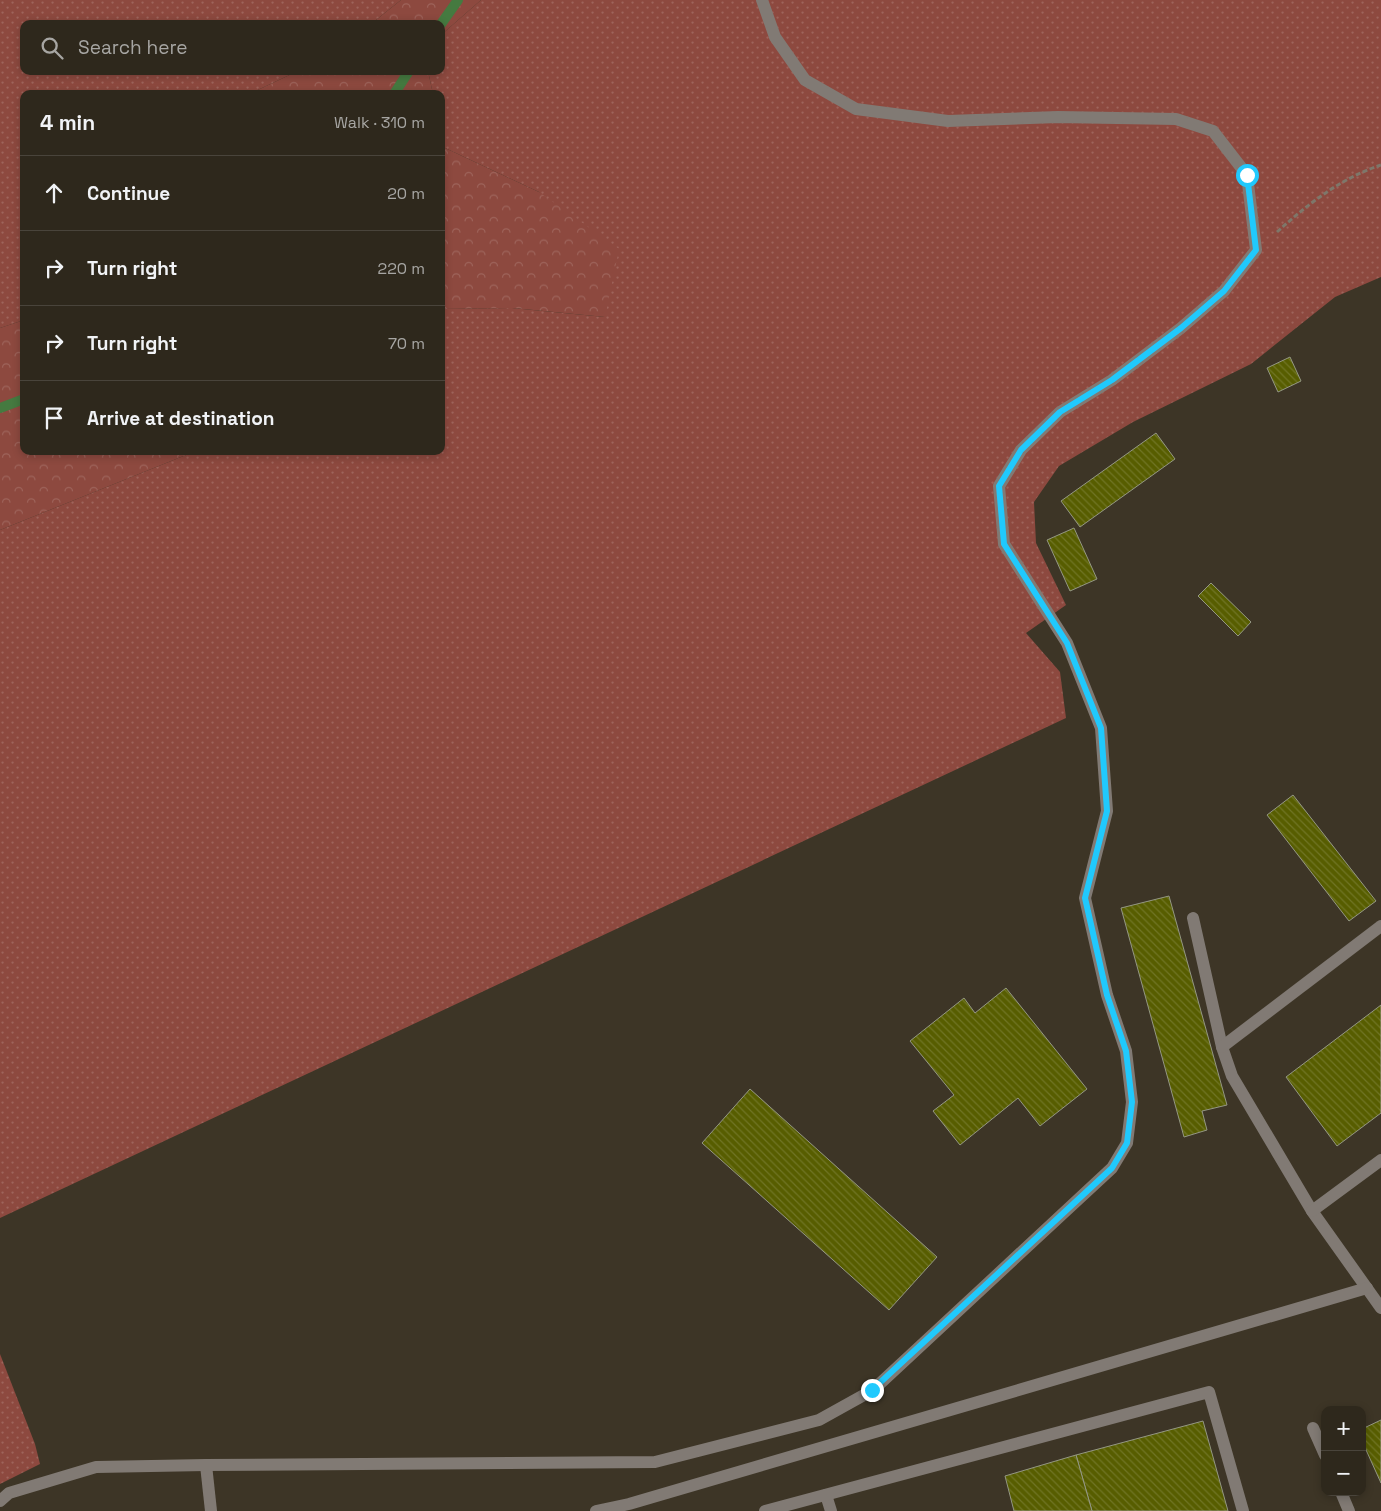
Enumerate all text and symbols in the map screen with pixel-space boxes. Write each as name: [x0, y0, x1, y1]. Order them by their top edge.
search box: [20, 20, 445, 75]
icon: search: [38, 34, 66, 62]
text: Search here: [78, 35, 188, 60]
text: 4 min: [40, 109, 95, 136]
text: Walk · 310 m: [334, 112, 425, 133]
route start: [1236, 164, 1259, 187]
icon: ahead: [40, 179, 68, 207]
text: Continue: [87, 181, 170, 206]
text: 20 m: [387, 183, 425, 204]
icon: right: [40, 254, 68, 282]
text: Turn right: [87, 256, 177, 281]
text: 220 m: [378, 258, 425, 279]
icon: right: [40, 329, 68, 357]
text: Turn right: [87, 331, 177, 356]
text: 70 m: [388, 333, 425, 354]
icon: arrive: [40, 404, 68, 432]
text: Arrive at destination: [87, 406, 275, 431]
route end: [861, 1379, 884, 1402]
map controls: [1321, 1406, 1366, 1496]
button: +: [1321, 1406, 1366, 1451]
button: −: [1321, 1451, 1366, 1496]

